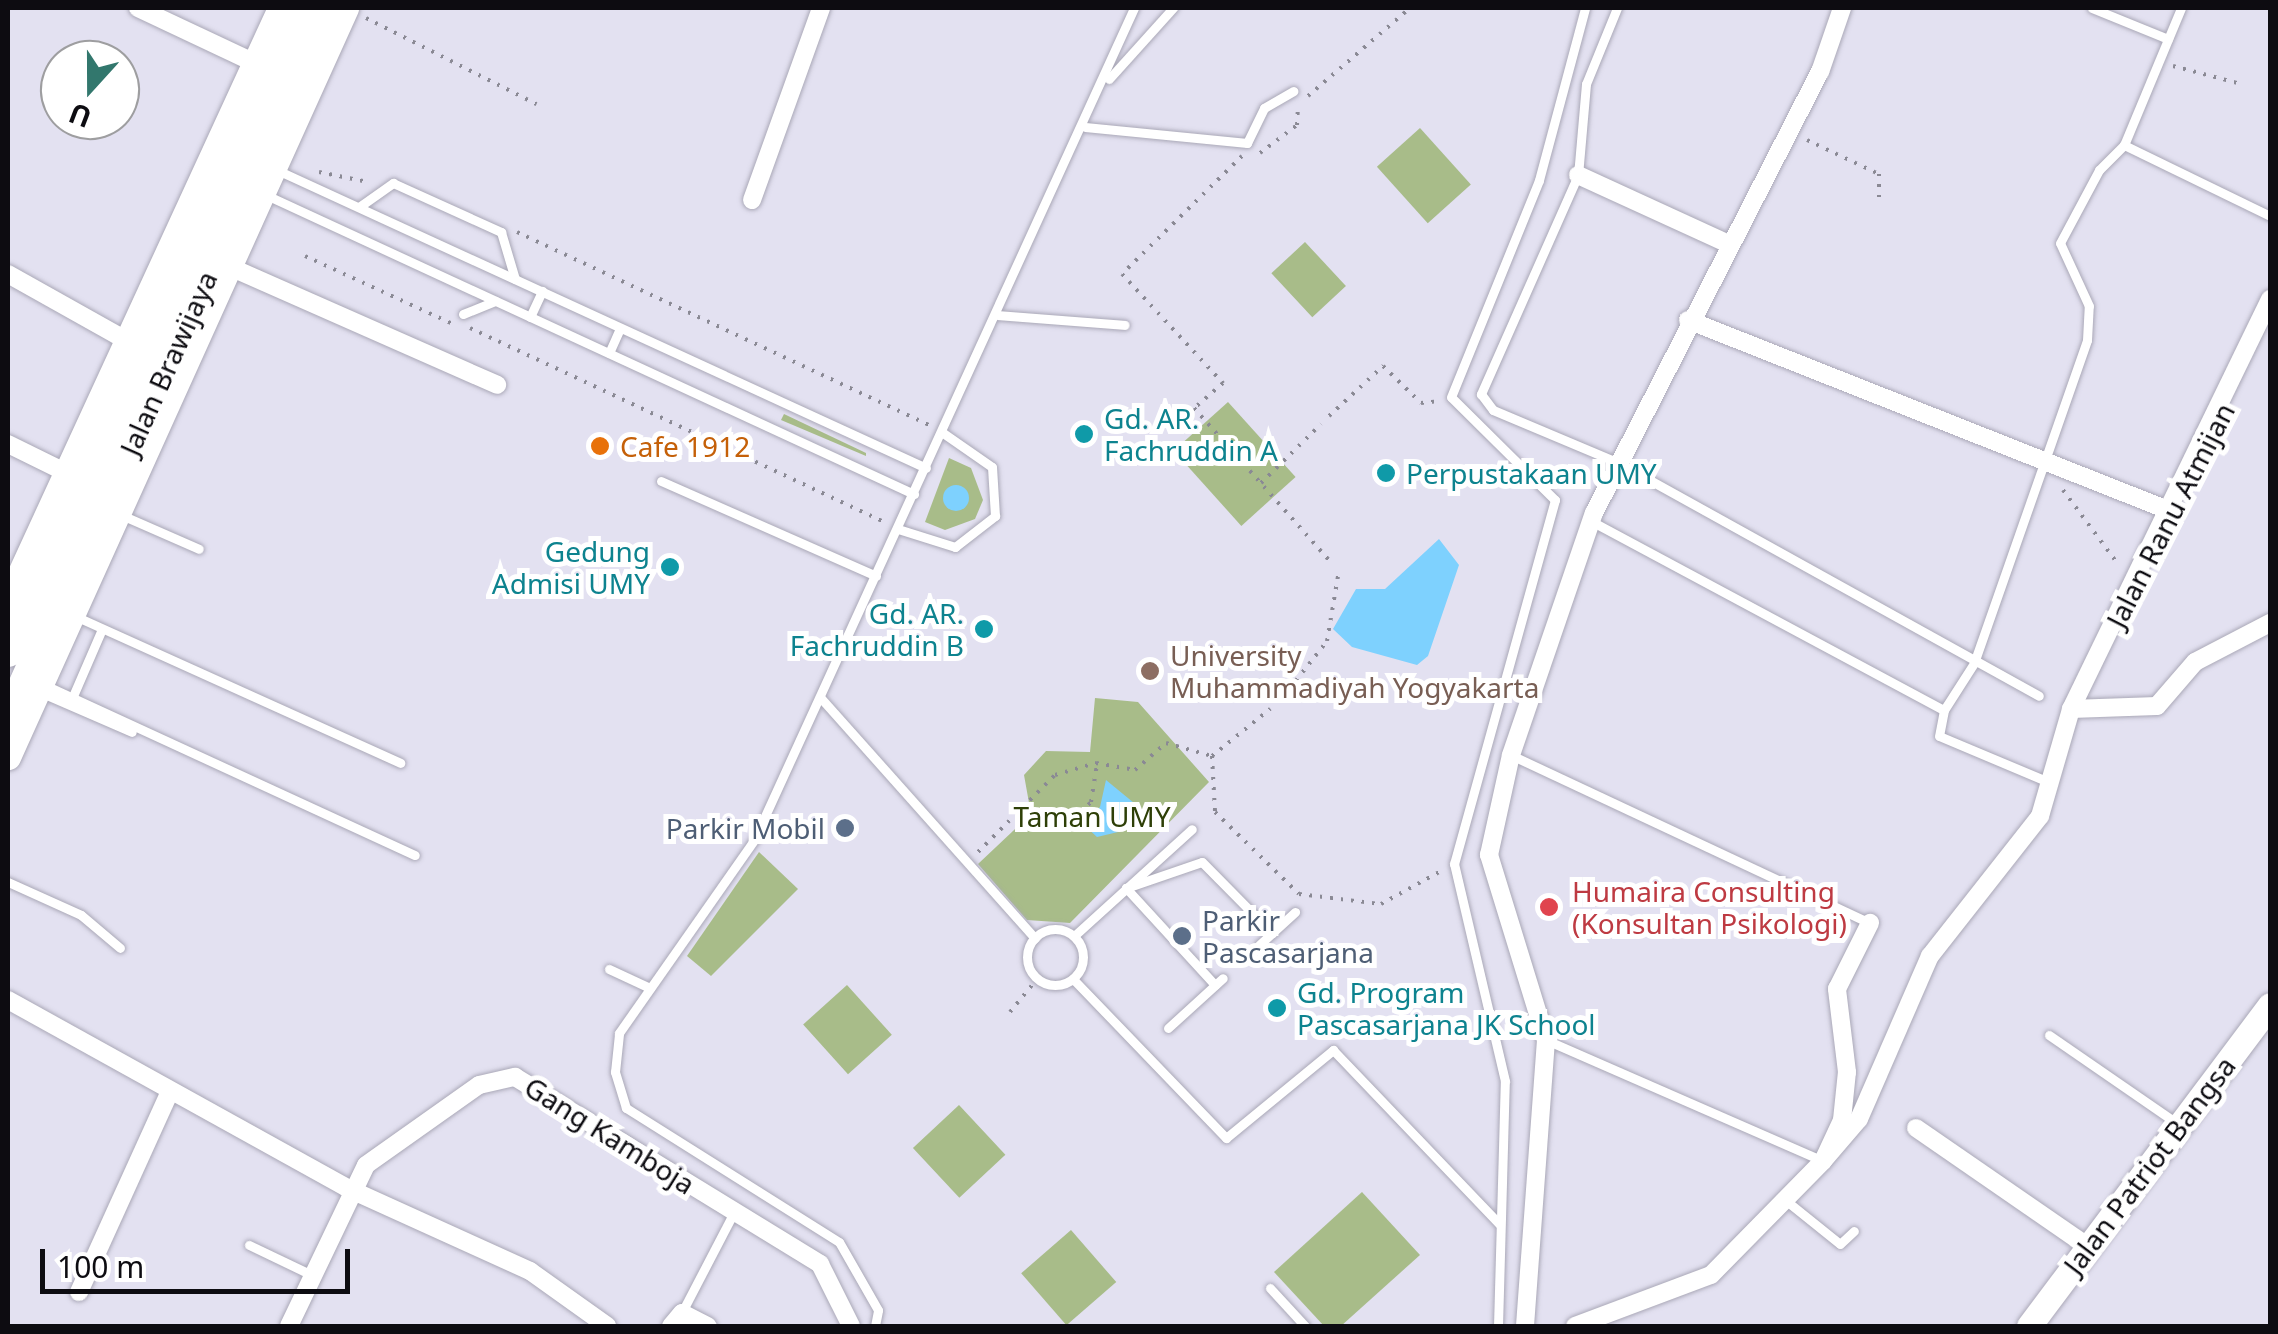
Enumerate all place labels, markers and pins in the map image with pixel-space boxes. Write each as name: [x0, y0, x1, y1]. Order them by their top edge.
place label: Gd. AR. Fachruddin A: [1104, 401, 1278, 467]
marker: Gd. AR. Fachruddin A: [1073, 423, 1095, 445]
place label: Cafe 1912: [620, 429, 750, 463]
marker: Cafe 1912: [589, 435, 611, 457]
place label: Perpustakaan UMY: [1406, 456, 1657, 490]
marker: Perpustakaan UMY: [1375, 462, 1397, 484]
place label: Gedung Admisi UMY: [492, 534, 650, 600]
marker: Gedung Admisi UMY: [659, 556, 681, 578]
place label: Gd. AR. Fachruddin B: [790, 596, 964, 662]
marker: Gd. AR. Fachruddin B: [973, 618, 995, 640]
place label: University Muhammadiyah Yogyakarta: [1170, 638, 1539, 704]
marker: University Muhammadiyah Yogyakarta: [1139, 660, 1161, 682]
place label: Parkir Mobil: [666, 811, 825, 845]
marker: Parkir Mobil: [834, 817, 856, 839]
place label: Humaira Consulting (Konsultan Psikologi): [1572, 874, 1847, 940]
marker: Humaira Consulting (Konsultan Psikologi): [1536, 894, 1562, 920]
place label: Parkir Pascasarjana: [1202, 903, 1374, 969]
marker: Parkir Pascasarjana: [1171, 925, 1193, 947]
place label: Gd. Program Pascasarjana JK School: [1297, 975, 1596, 1041]
marker: Gd. Program Pascasarjana JK School: [1266, 997, 1288, 1019]

